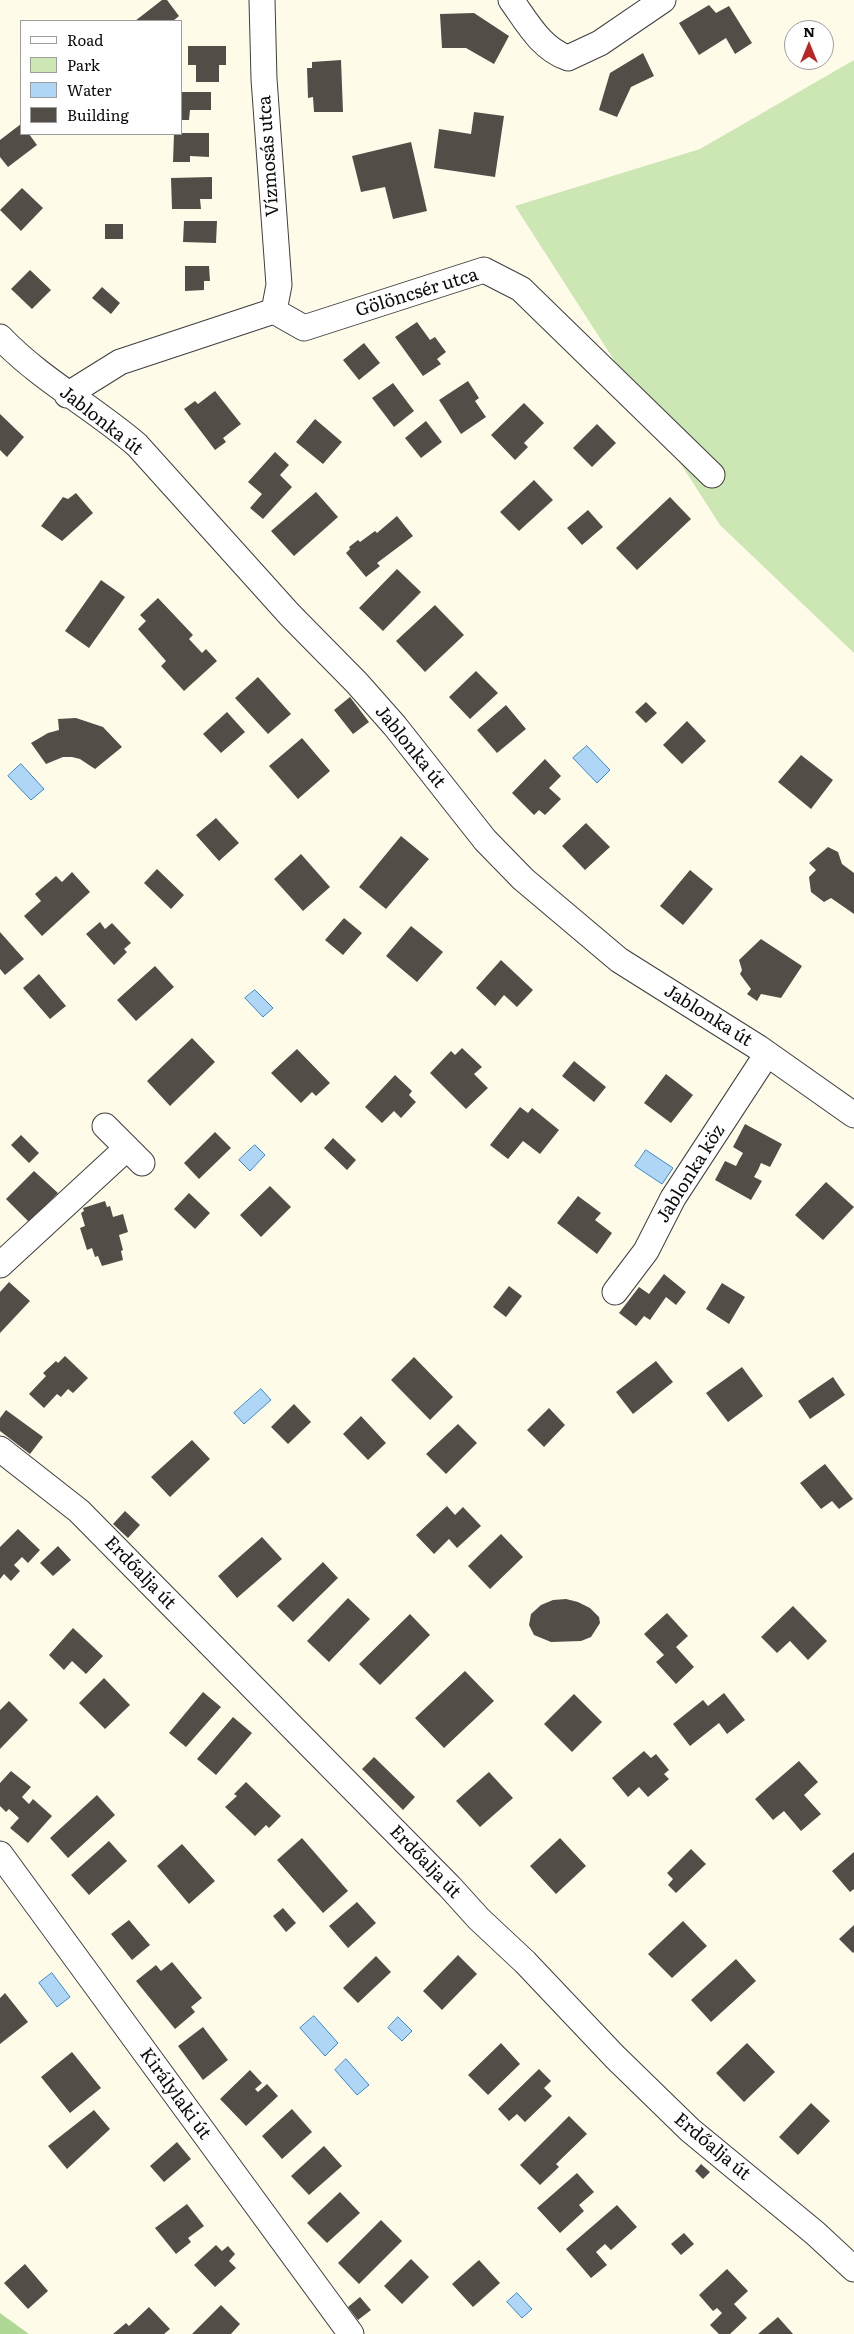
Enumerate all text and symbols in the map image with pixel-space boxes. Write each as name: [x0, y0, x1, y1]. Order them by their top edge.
legend: [20, 20, 182, 135]
north arrow: [784, 20, 834, 70]
text: N: [803, 21, 815, 41]
text: Road: [67, 28, 103, 51]
text: Park: [67, 53, 100, 76]
text: Water: [67, 78, 112, 101]
street label: Vízmosás utca: [254, 95, 284, 217]
text: Building: [67, 103, 129, 126]
street label: Gölöncsér utca: [353, 264, 481, 322]
street label: Jablonka út: [55, 382, 147, 460]
street label: Jablonka út: [370, 701, 450, 793]
street label: Jablonka út: [660, 980, 756, 1052]
street label: Jablonka köz: [652, 1121, 730, 1227]
street label: Erdőalja út: [100, 1532, 180, 1614]
street label: Erdőalja út: [385, 1821, 465, 1903]
street label: Királylaki út: [135, 2044, 215, 2144]
street label: Erdőalja út: [669, 2109, 755, 2185]

